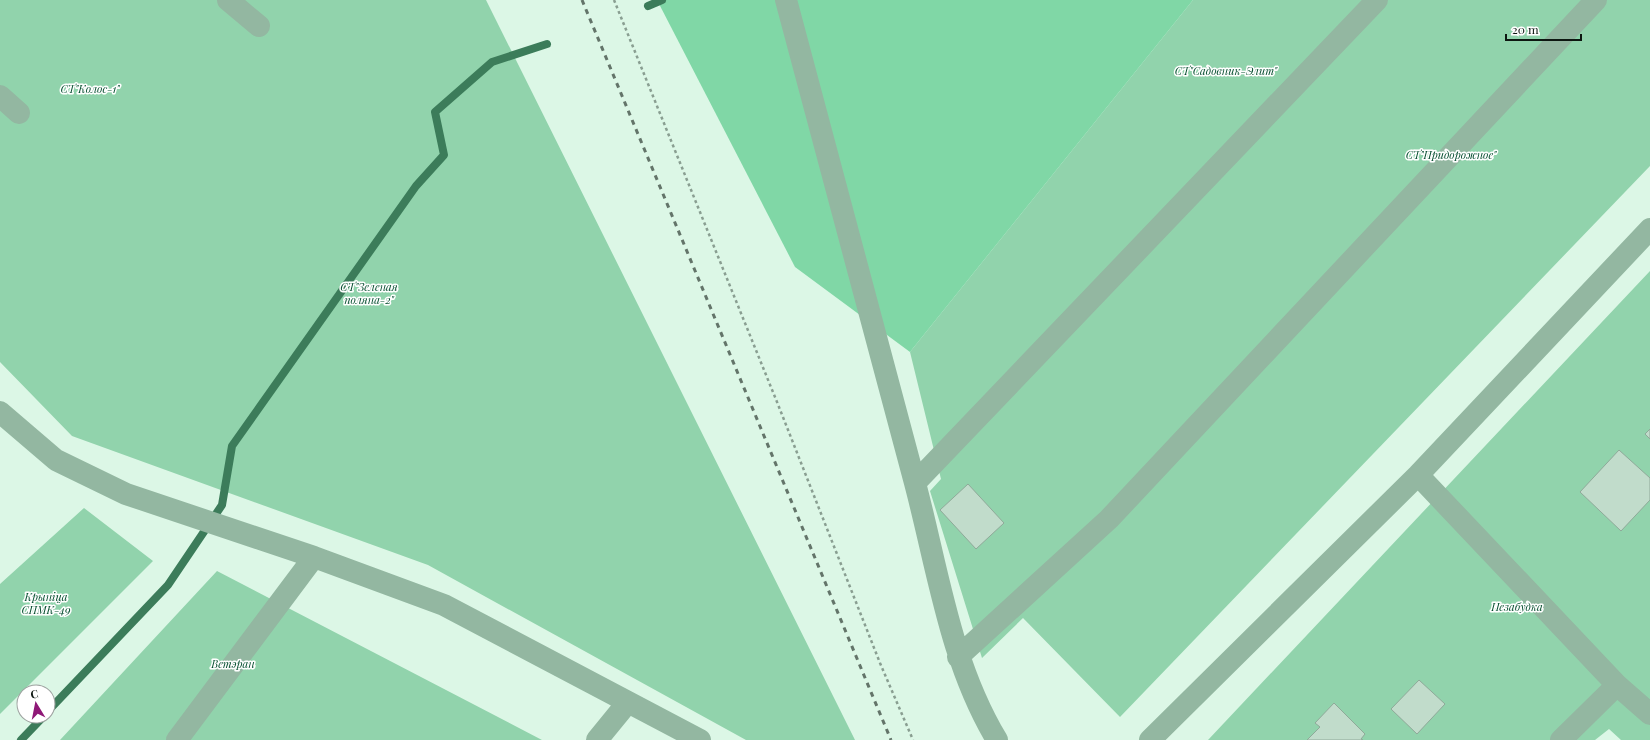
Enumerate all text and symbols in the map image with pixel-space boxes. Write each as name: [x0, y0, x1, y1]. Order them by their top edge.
scale bar: [1506, 16, 1581, 42]
text: 20 m: [1512, 21, 1539, 37]
park label: СТ"Садовник-Элит": [1175, 63, 1278, 78]
park label: СТ"Колос-1": [60, 81, 120, 96]
park label: СТ"Придорожное": [1406, 147, 1497, 162]
park label: СТ"Зеленая поляна-2": [340, 279, 398, 307]
park label: Крыніца СПМК-49: [21, 589, 71, 617]
park label: Незабудка: [1490, 599, 1543, 614]
park label: Ветэран: [210, 656, 255, 671]
north arrow: [16, 684, 56, 724]
text: С: [29, 686, 40, 702]

